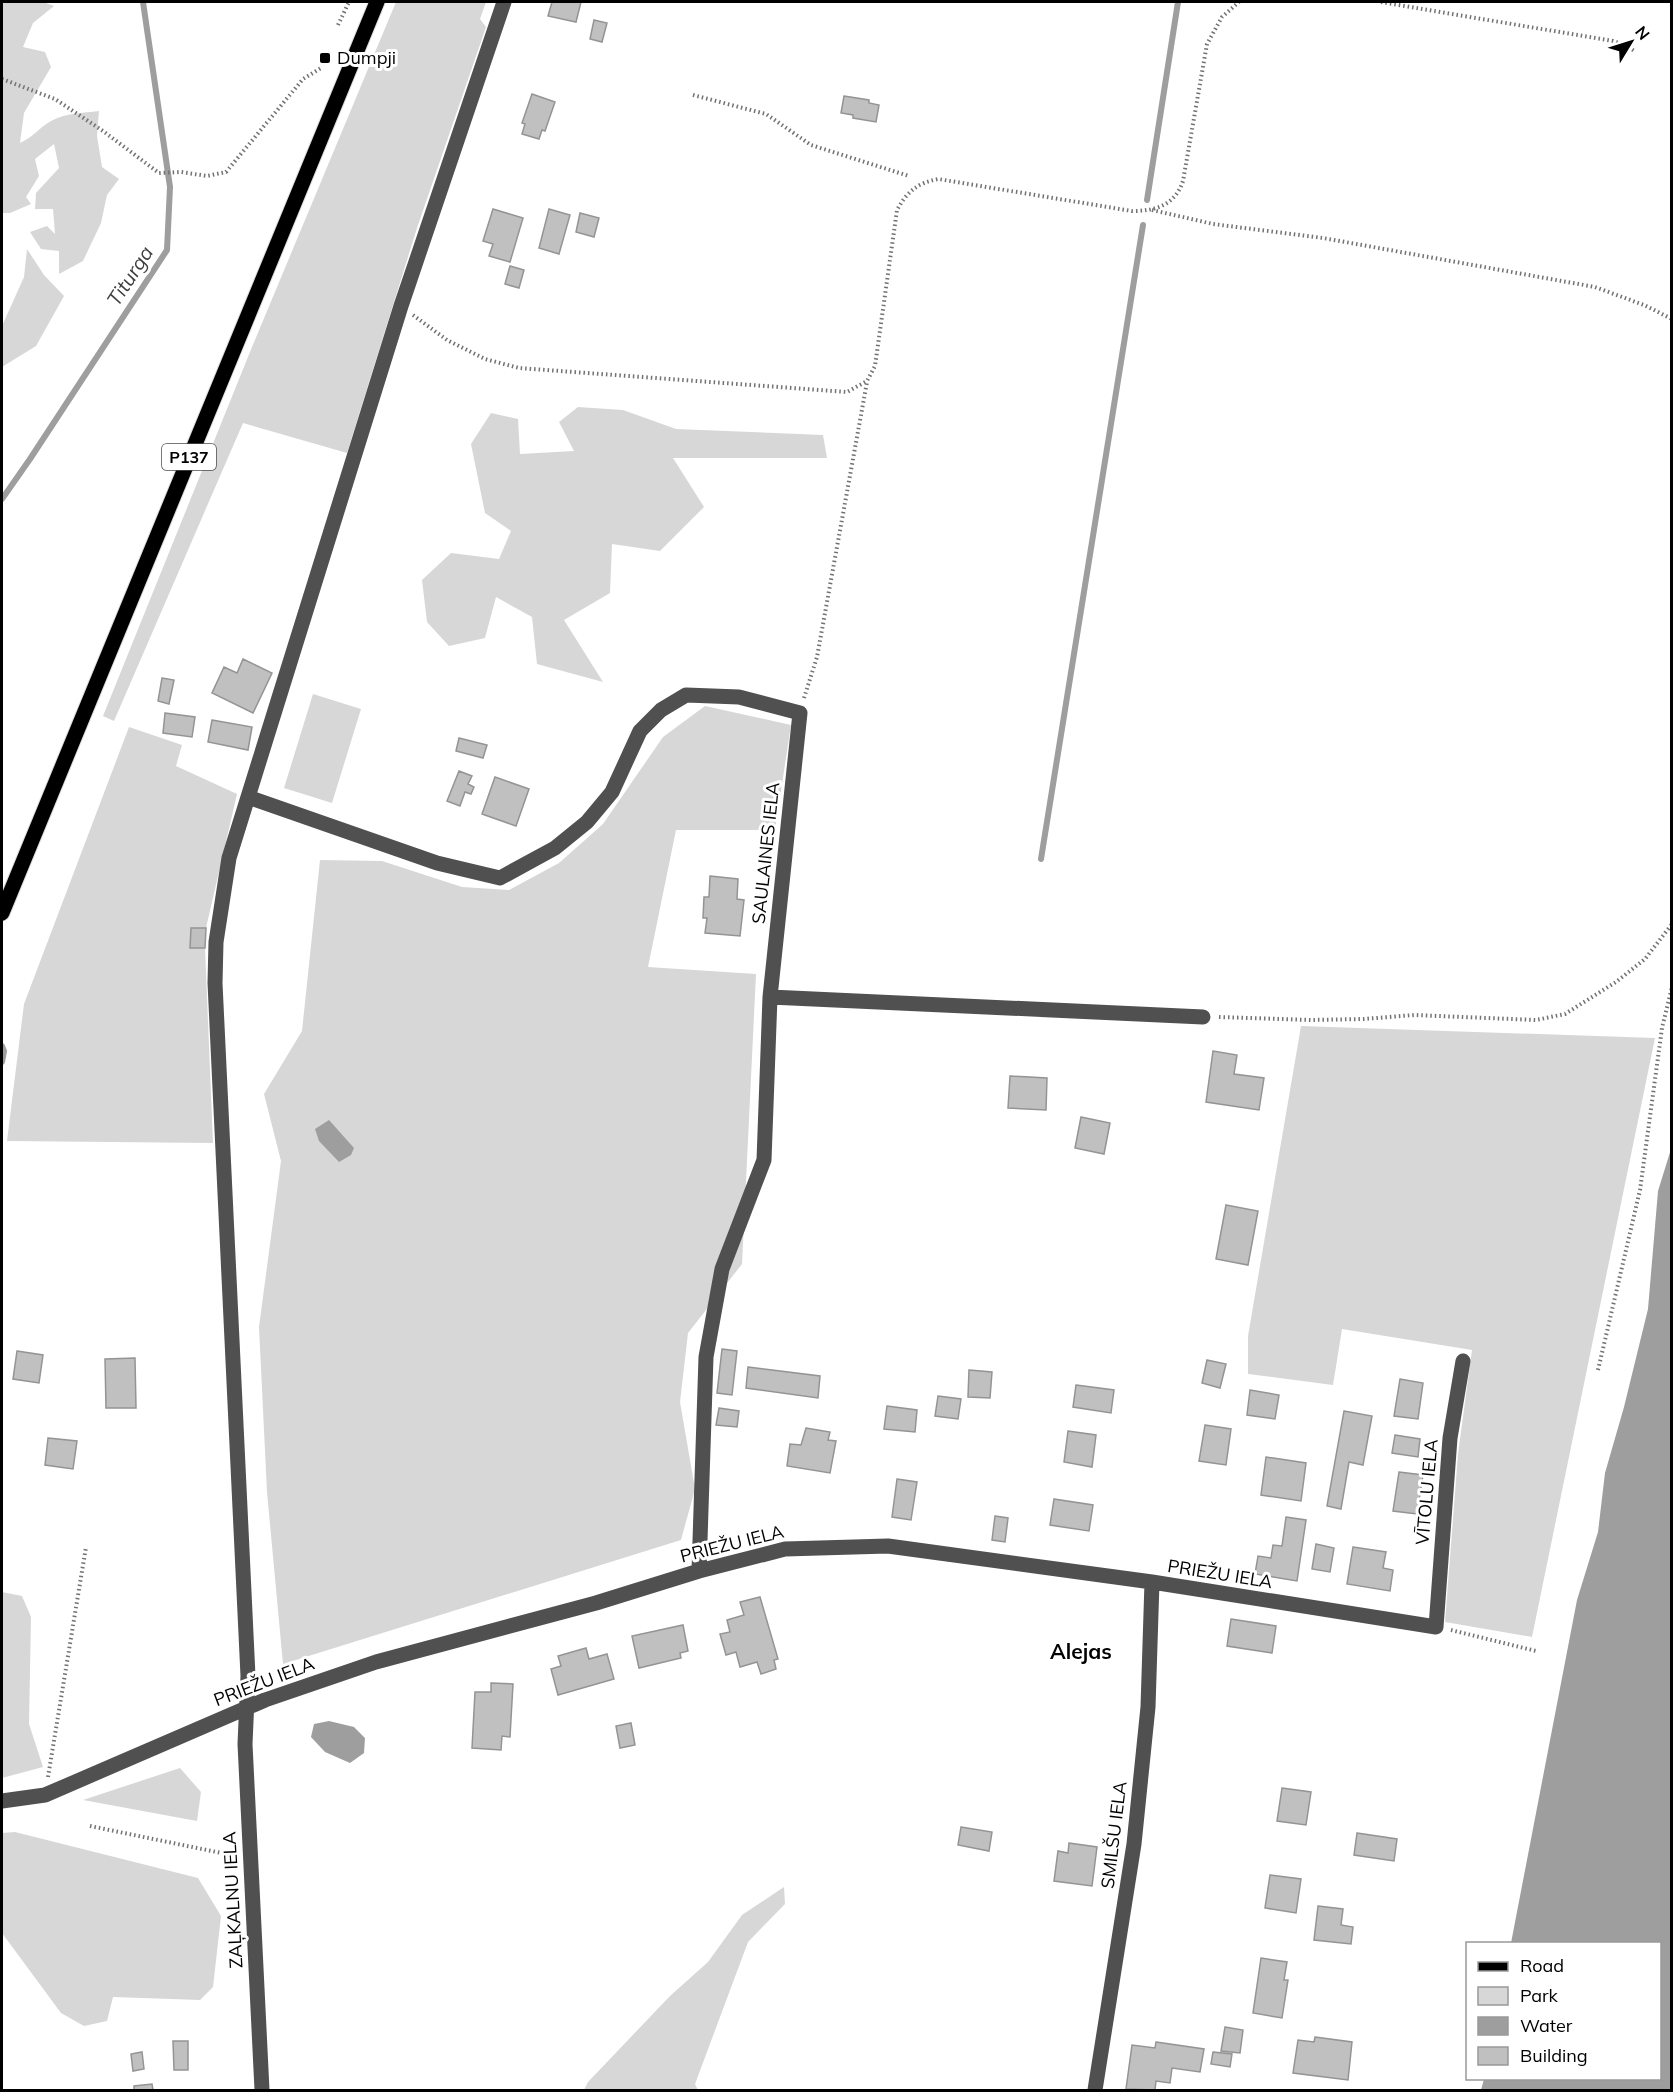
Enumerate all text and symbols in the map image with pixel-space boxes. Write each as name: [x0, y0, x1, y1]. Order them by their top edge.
north arrow: [1601, 12, 1661, 72]
text: N: [1631, 22, 1654, 44]
place label: Dumpji: [337, 46, 396, 69]
marker: Dumpji: [318, 51, 332, 65]
water label: Titurga: [101, 241, 158, 310]
road number: P137: [162, 444, 216, 470]
street label: SAULAINES IELA: [747, 781, 784, 925]
street label: VĪTOLU IELA: [1410, 1438, 1443, 1546]
street label: PRIEŽU IELA: [678, 1520, 786, 1567]
street label: PRIEŽU IELA: [1166, 1554, 1274, 1593]
district label: Alejas: [1050, 1638, 1112, 1664]
street label: PRIEŽU IELA: [210, 1652, 317, 1711]
street label: SMILŠU IELA: [1096, 1780, 1131, 1890]
street label: ZAĻKALNU IELA: [217, 1831, 249, 1969]
legend: [1466, 1942, 1661, 2080]
text: Road: [1520, 1954, 1564, 1977]
text: Park: [1520, 1984, 1559, 2007]
text: Water: [1520, 2014, 1573, 2037]
text: Building: [1520, 2044, 1588, 2067]

